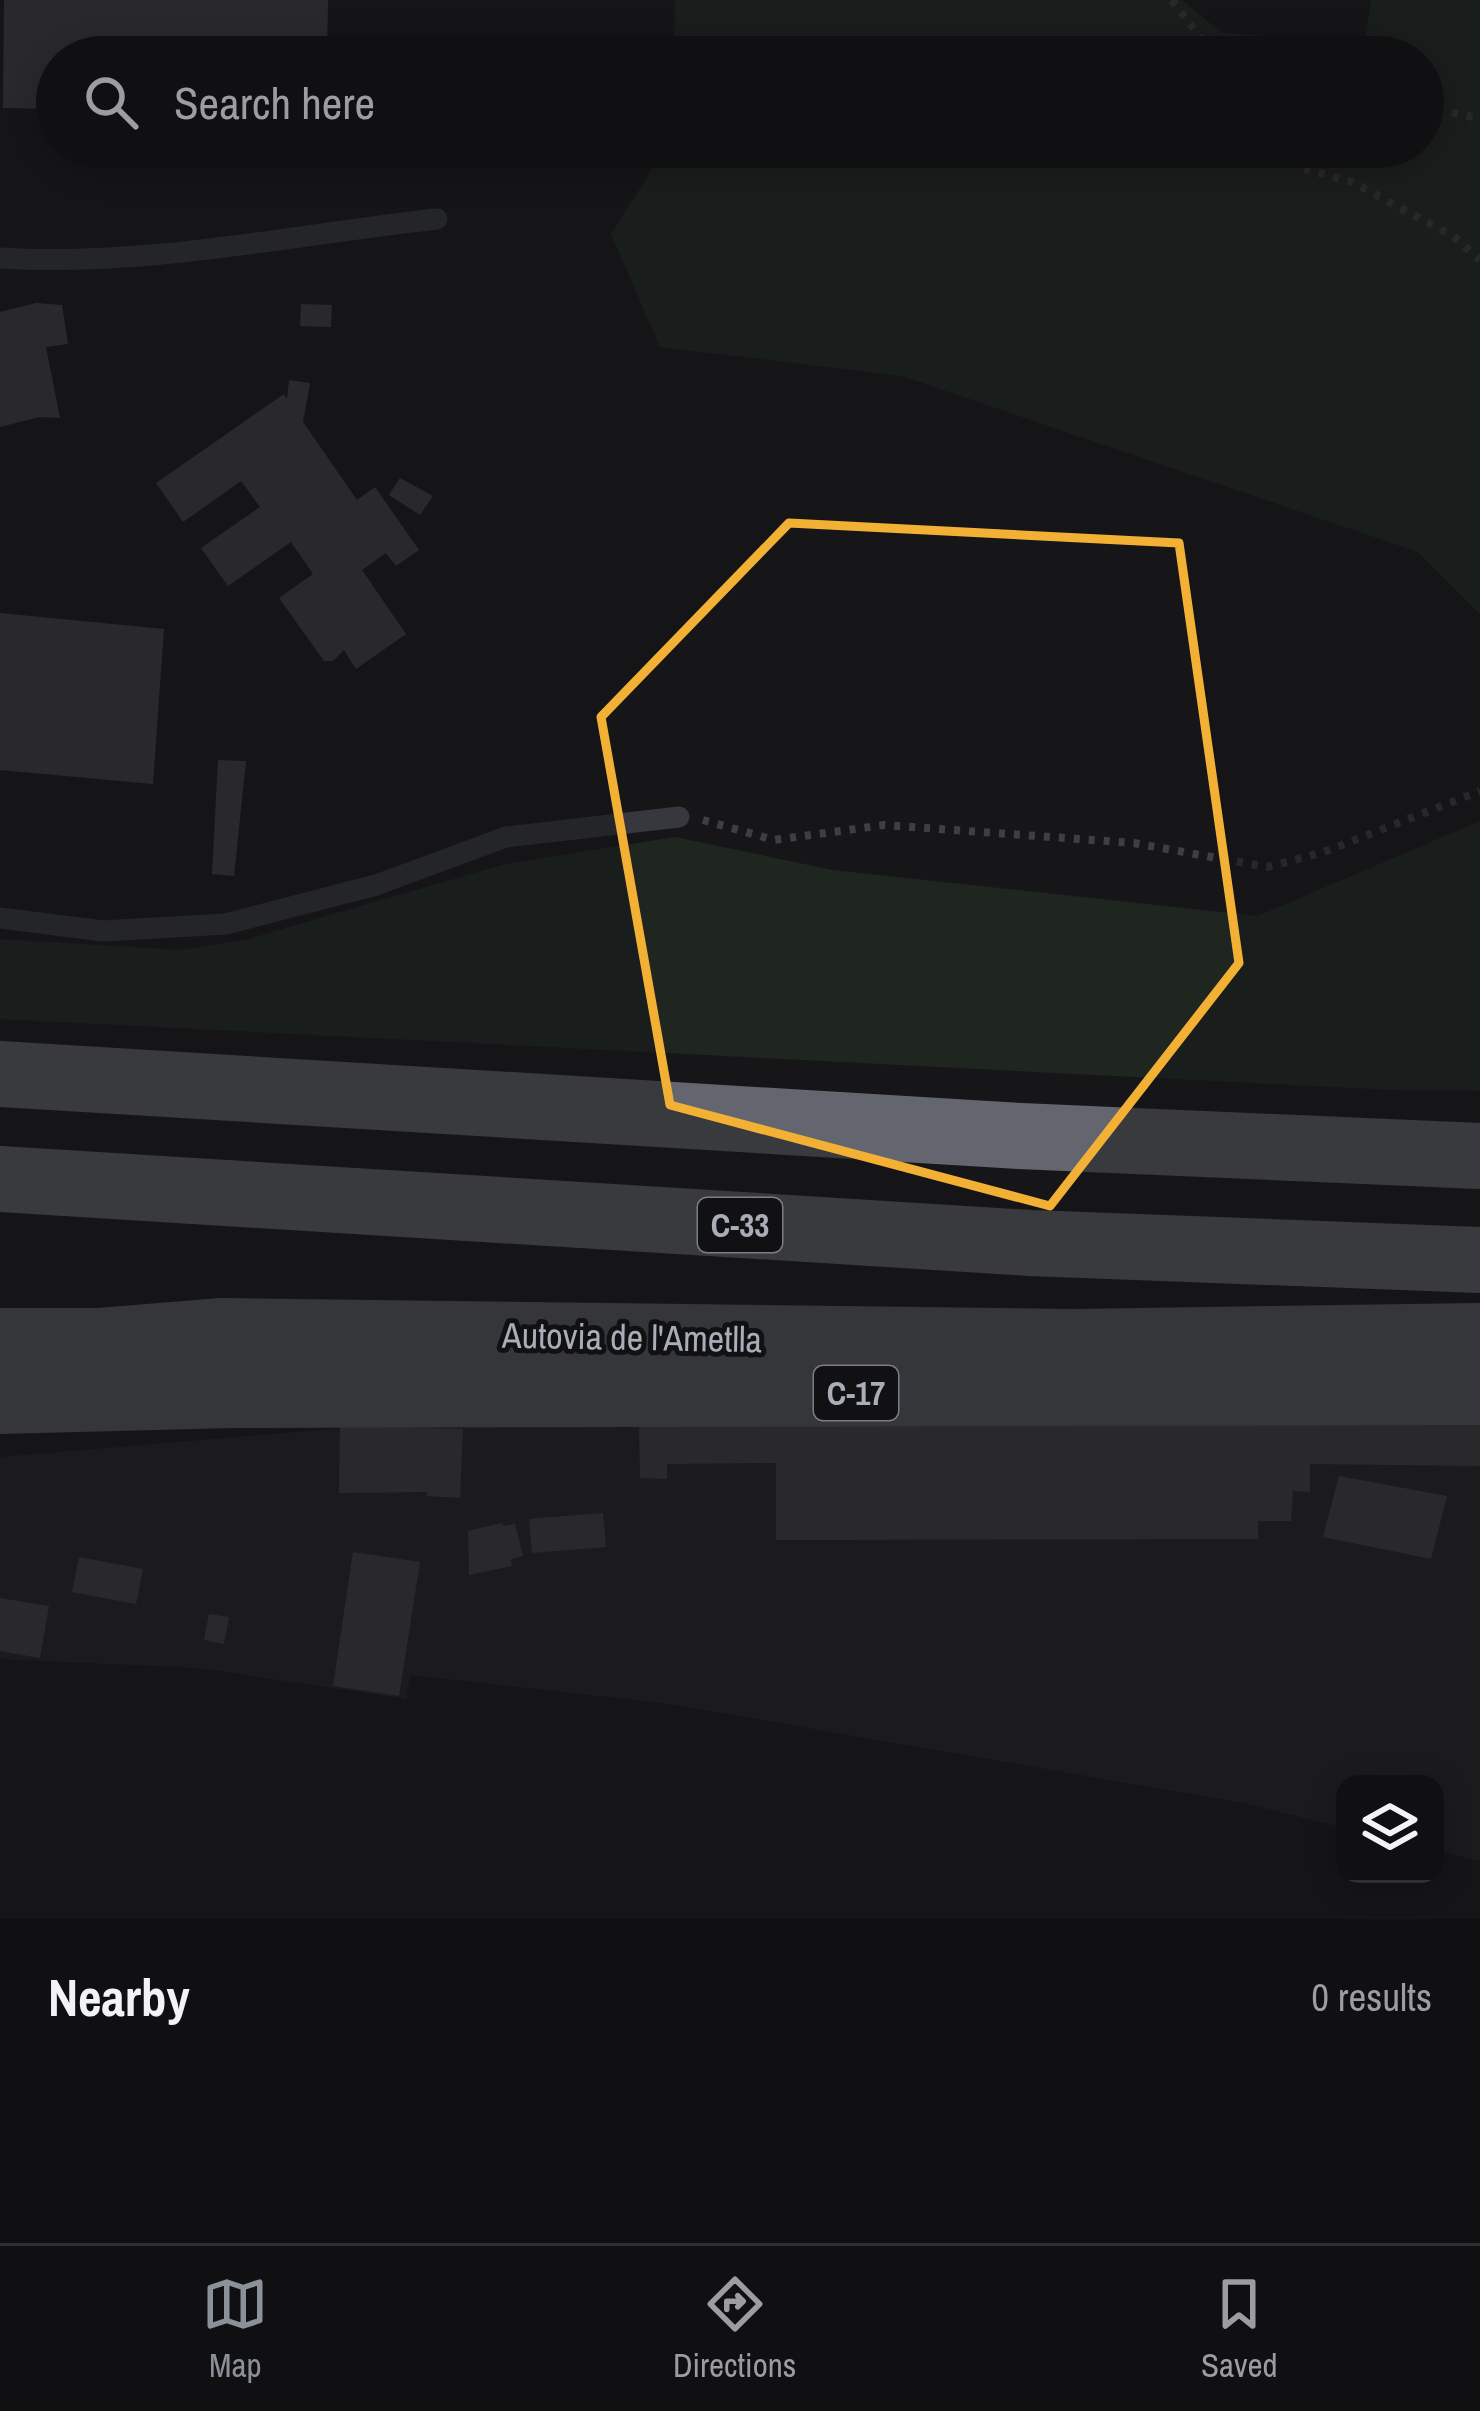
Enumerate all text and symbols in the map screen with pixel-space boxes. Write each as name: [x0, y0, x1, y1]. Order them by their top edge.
search box: [36, 36, 1444, 168]
icon: search: [78, 69, 144, 135]
text: Search here: [174, 72, 375, 133]
road number: C-33: [698, 1198, 782, 1252]
street label: Autovia de l'Ametlla: [501, 1311, 762, 1363]
road number: C-17: [814, 1366, 898, 1420]
map controls: [1336, 1775, 1444, 1883]
button: layers: [1336, 1775, 1444, 1883]
text: Nearby: [48, 1963, 190, 2032]
text: 0 results: [1311, 1971, 1432, 2023]
tab: Map: [202, 2271, 268, 2387]
tab: Directions: [673, 2271, 796, 2387]
tab: Saved: [1201, 2271, 1278, 2387]

